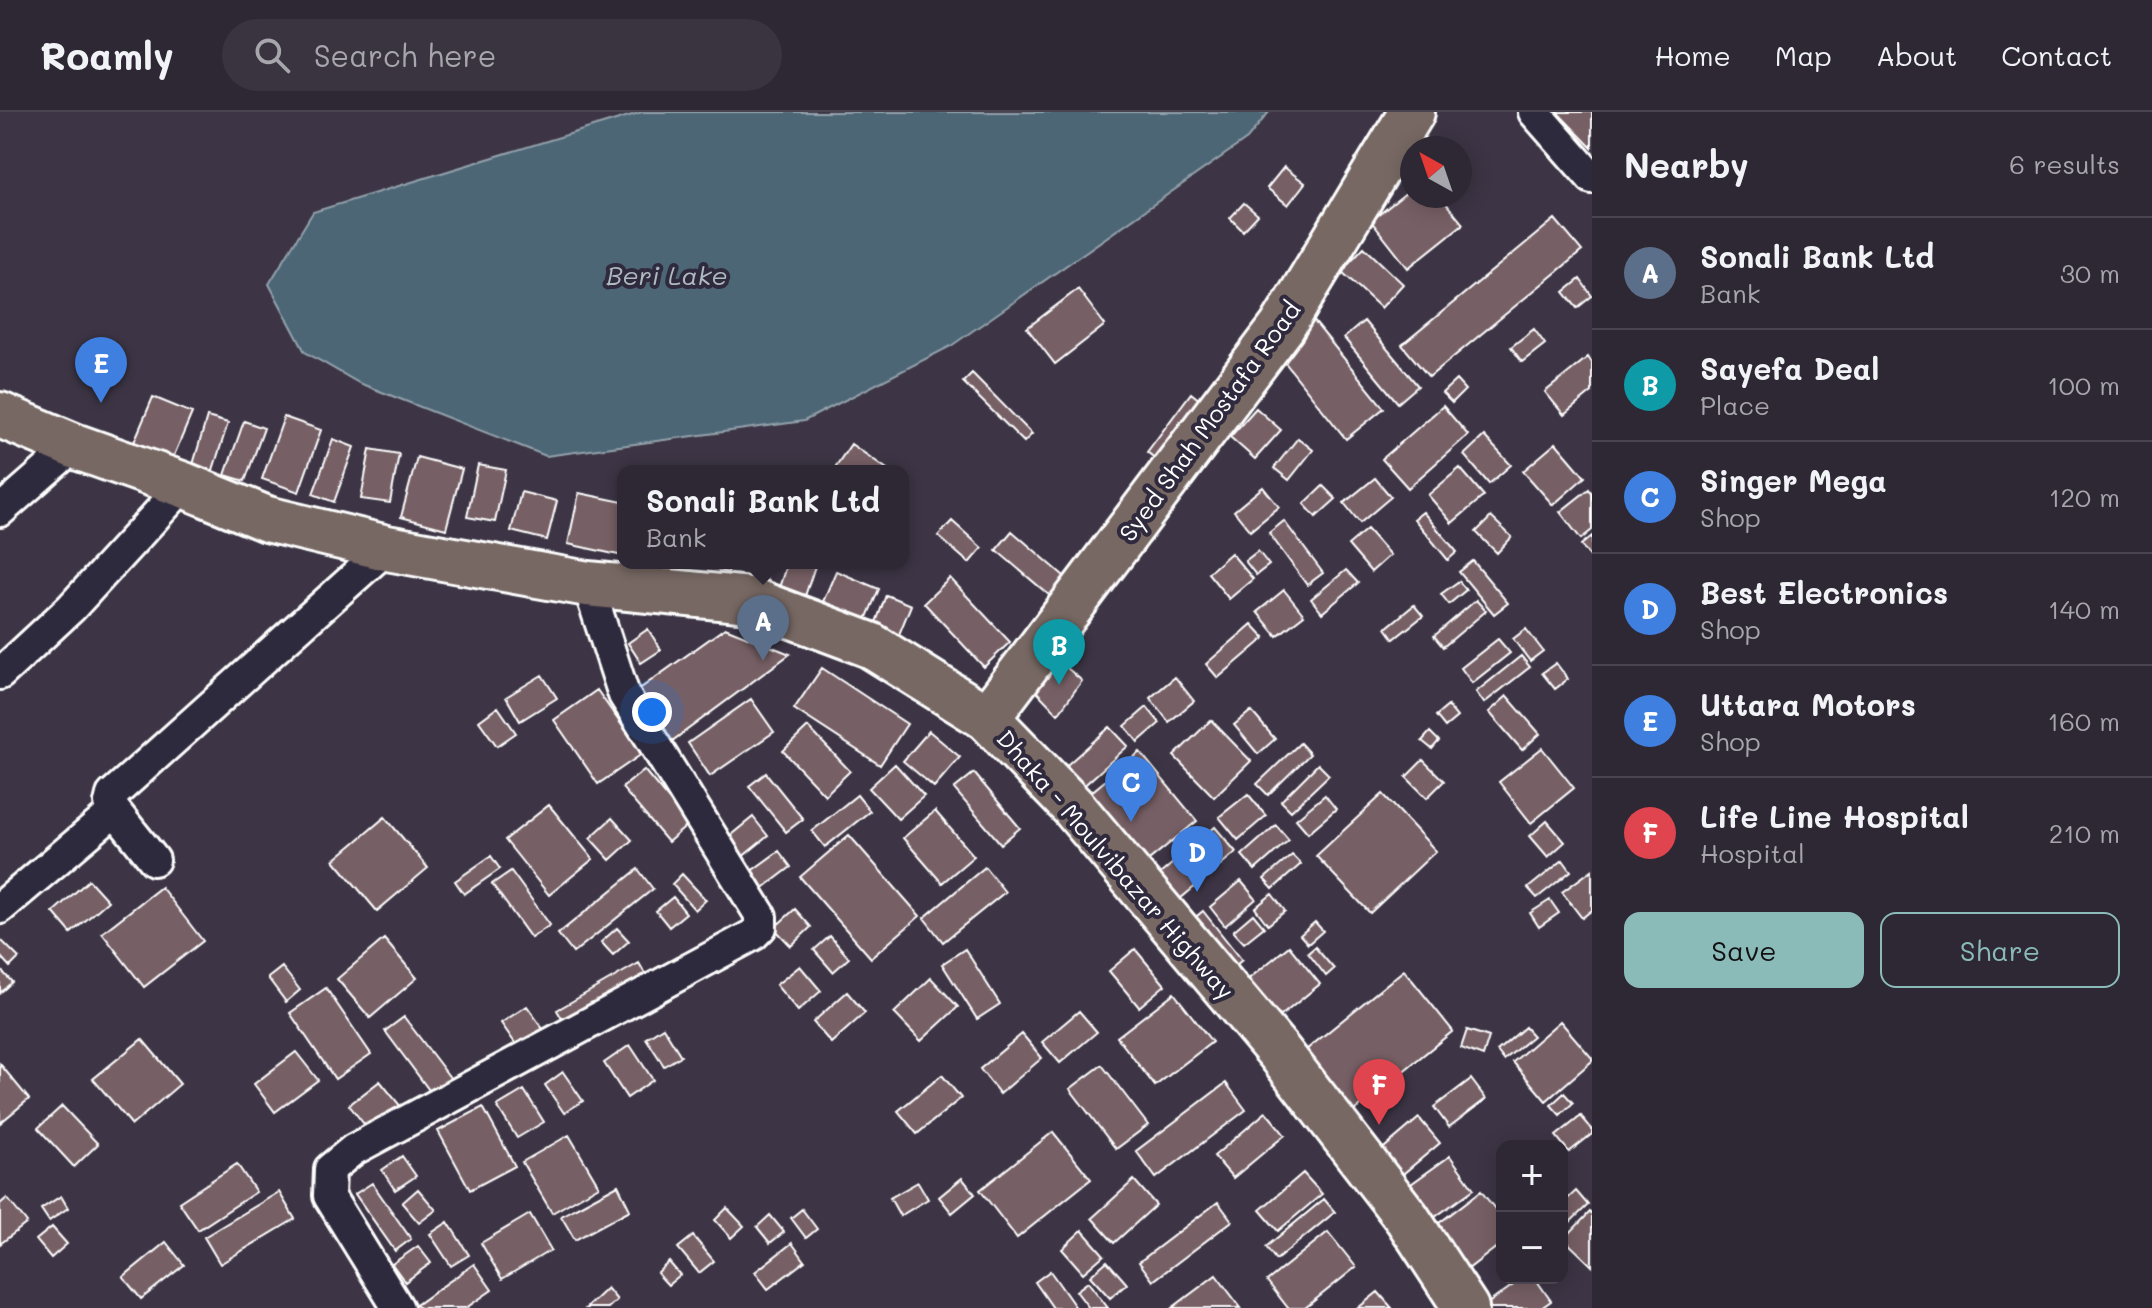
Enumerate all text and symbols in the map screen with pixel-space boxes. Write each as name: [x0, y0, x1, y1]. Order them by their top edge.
search box: [222, 19, 782, 91]
text: Roamly: [40, 30, 174, 80]
icon: search: [250, 33, 294, 77]
text: Search here: [314, 35, 496, 75]
text: Home: [1655, 37, 1731, 73]
text: Map: [1775, 37, 1832, 73]
text: About: [1876, 37, 1957, 73]
text: Contact: [2001, 37, 2112, 73]
north arrow: [1400, 136, 1472, 208]
text: Nearby: [1624, 142, 1749, 187]
text: 6 results: [2009, 147, 2120, 181]
text: Sonali Bank Ltd: [1700, 236, 1934, 276]
text: A: [1641, 256, 1659, 290]
text: 30 m: [2060, 256, 2120, 290]
water label: Beri Lake: [606, 258, 728, 292]
text: Bank: [1700, 276, 1761, 310]
street label: Syed Shah Mostafa Road: [1111, 295, 1307, 547]
pin: E: [75, 337, 127, 403]
text: Sayefa Deal: [1700, 348, 1879, 388]
text: B: [1641, 368, 1659, 402]
text: 100 m: [2047, 368, 2120, 402]
text: Place: [1700, 388, 1770, 422]
text: Singer Mega: [1700, 460, 1887, 500]
popup: [617, 465, 909, 569]
text: Sonali Bank Ltd: [646, 480, 880, 520]
text: C: [1640, 480, 1660, 514]
text: 120 m: [2049, 480, 2120, 514]
text: Shop: [1700, 500, 1761, 534]
text: Bank: [646, 520, 706, 554]
text: Best Electronics: [1700, 572, 1948, 612]
text: D: [1641, 592, 1659, 626]
text: 140 m: [2048, 592, 2120, 626]
pin: A: [737, 595, 789, 661]
text: Shop: [1700, 612, 1761, 646]
pin: B: [1033, 619, 1085, 685]
text: Uttara Motors: [1700, 684, 1916, 724]
your location: [632, 692, 672, 732]
text: E: [1642, 704, 1658, 738]
text: 160 m: [2048, 704, 2120, 738]
street label: Dhaka - Moulvibazar Highway: [991, 724, 1241, 1004]
text: Shop: [1700, 724, 1761, 758]
pin: C: [1105, 756, 1157, 822]
text: Life Line Hospital: [1700, 796, 1969, 836]
text: F: [1642, 816, 1658, 850]
text: 210 m: [2049, 816, 2120, 850]
pin: D: [1171, 826, 1223, 892]
text: Hospital: [1700, 836, 1805, 870]
button: Save: [1624, 912, 1864, 988]
button: Share: [1880, 912, 2120, 988]
pin: F: [1353, 1059, 1405, 1125]
map controls: [1496, 1140, 1568, 1284]
button: +: [1496, 1140, 1568, 1212]
button: −: [1496, 1212, 1568, 1284]

